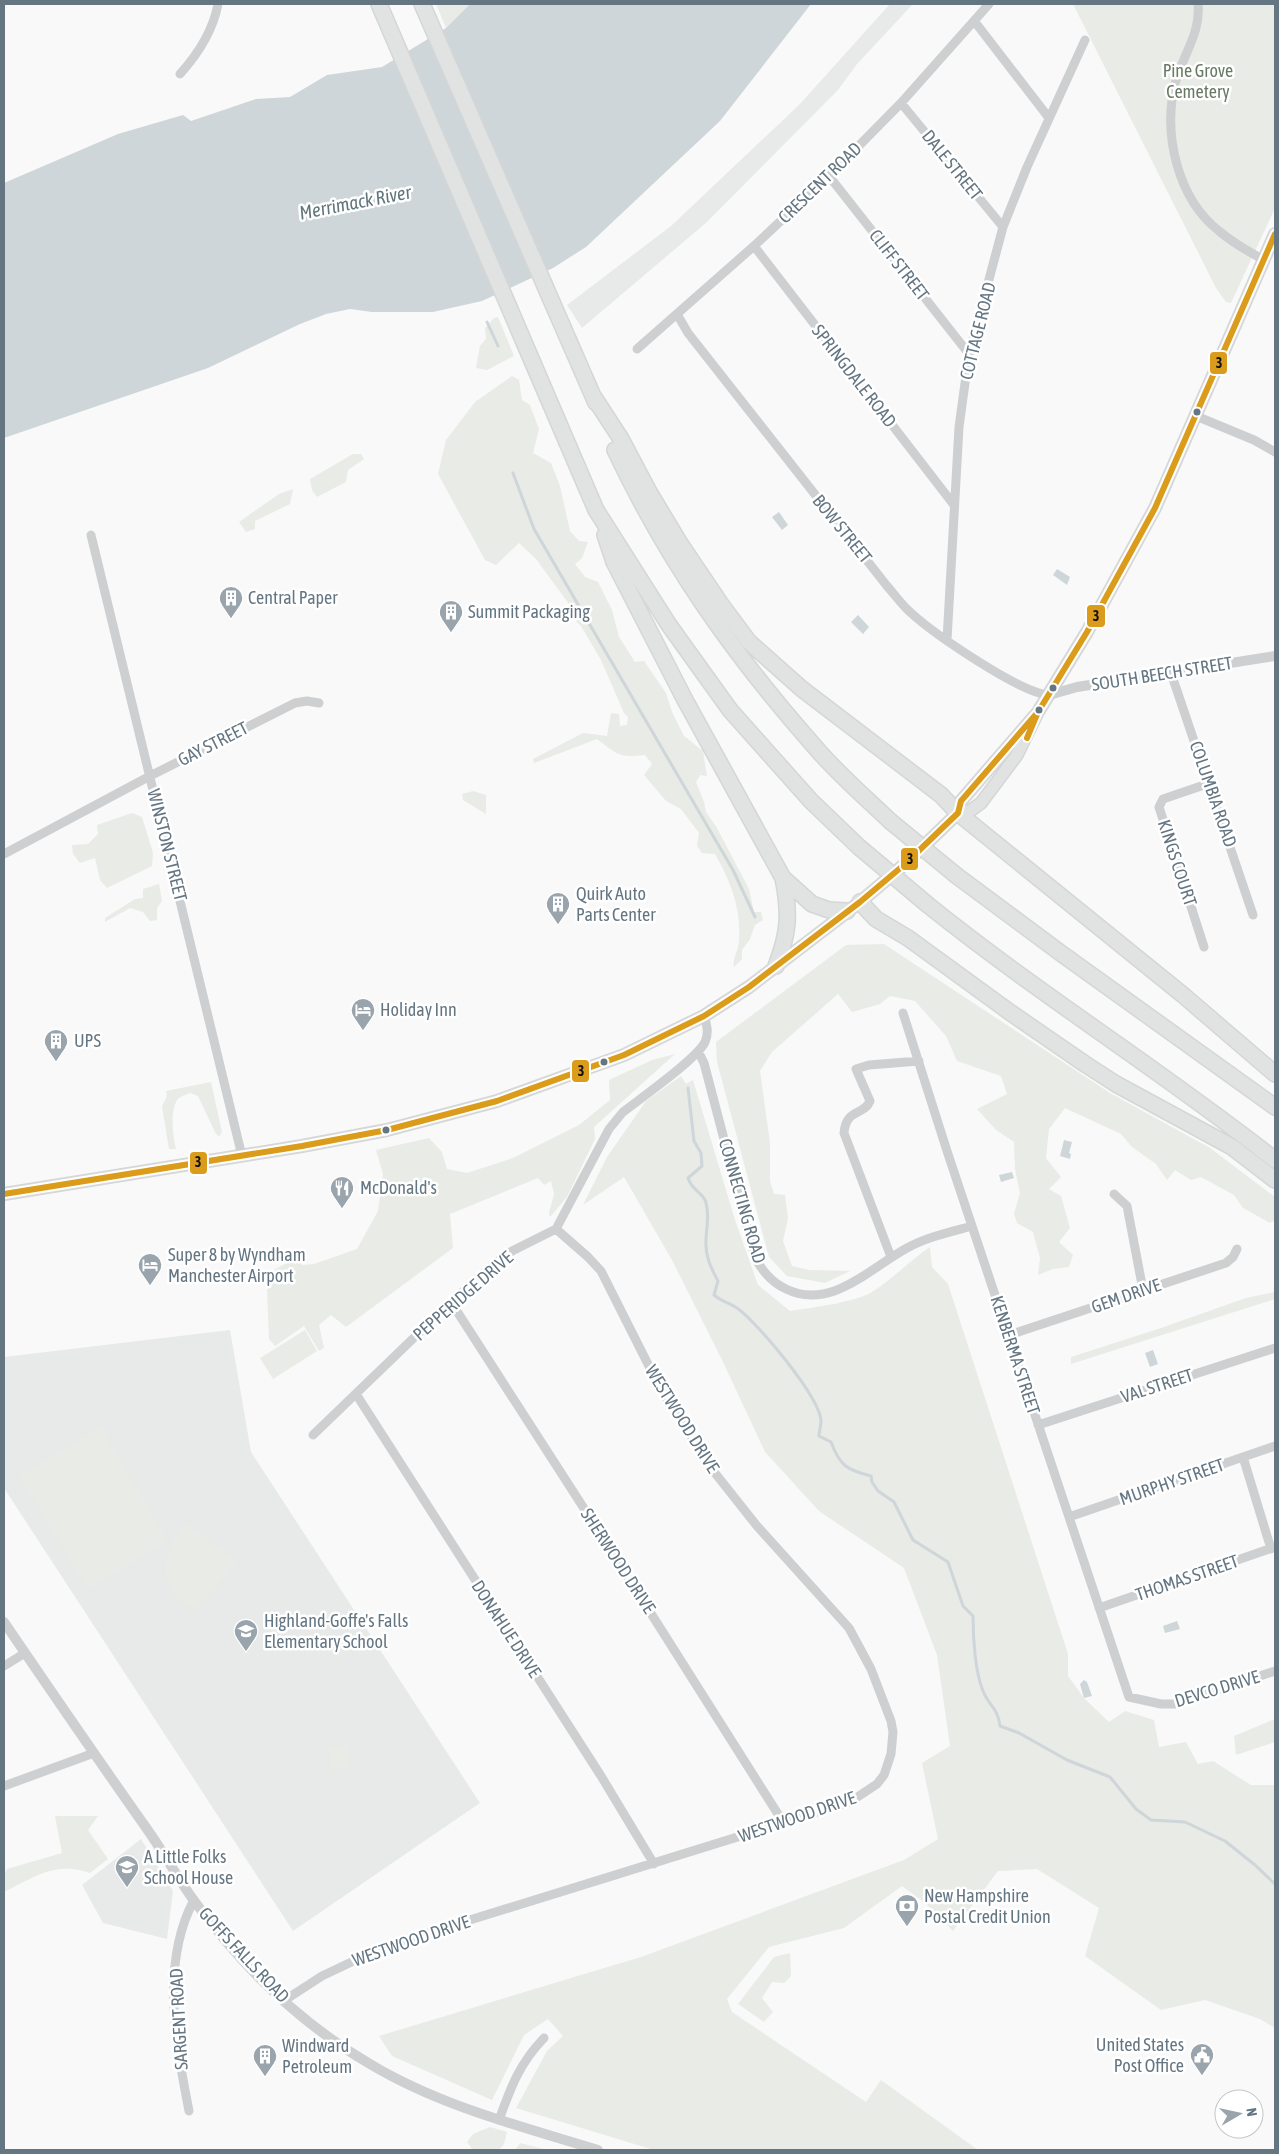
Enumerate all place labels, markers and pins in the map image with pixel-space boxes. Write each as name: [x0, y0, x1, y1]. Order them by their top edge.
unlabelled marker: [1192, 407, 1202, 417]
building icon: Central Paper: [218, 585, 244, 619]
place label: Central Paper: [248, 587, 338, 608]
building icon: Summit Packaging: [438, 599, 464, 633]
place label: Summit Packaging: [468, 601, 590, 622]
unlabelled marker: [1048, 683, 1058, 693]
unlabelled marker: [1034, 705, 1044, 715]
place label: Quirk Auto Parts Center: [576, 883, 656, 925]
building icon: Quirk Auto Parts Center: [545, 891, 571, 925]
hotel icon: Holiday Inn: [350, 997, 376, 1031]
place label: Holiday Inn: [380, 999, 457, 1020]
building icon: UPS: [43, 1028, 69, 1062]
place label: UPS: [74, 1030, 101, 1051]
unlabelled marker: [599, 1057, 609, 1067]
unlabelled marker: [381, 1125, 391, 1135]
restaurant icon: McDonald's: [329, 1175, 355, 1209]
place label: McDonald's: [360, 1177, 437, 1198]
place label: Super 8 by Wyndham Manchester Airport: [168, 1244, 306, 1286]
hotel icon: Super 8 by Wyndham Manchester Airport: [137, 1252, 163, 1286]
place label: Highland-Goffe's Falls Elementary School: [264, 1610, 408, 1652]
school or university icon: Highland-Goffe's Falls Elementary School: [233, 1618, 259, 1652]
place label: A Little Folks School House: [144, 1846, 233, 1888]
school or university icon: A Little Folks School House: [114, 1854, 140, 1888]
place label: New Hampshire Postal Credit Union: [924, 1885, 1051, 1927]
bank icon: New Hampshire Postal Credit Union: [894, 1893, 920, 1927]
place label: United States Post Office: [1096, 2034, 1184, 2076]
place label: Windward Petroleum: [282, 2035, 352, 2077]
public building icon: United States Post Office: [1189, 2042, 1215, 2076]
building icon: Windward Petroleum: [252, 2043, 278, 2077]

